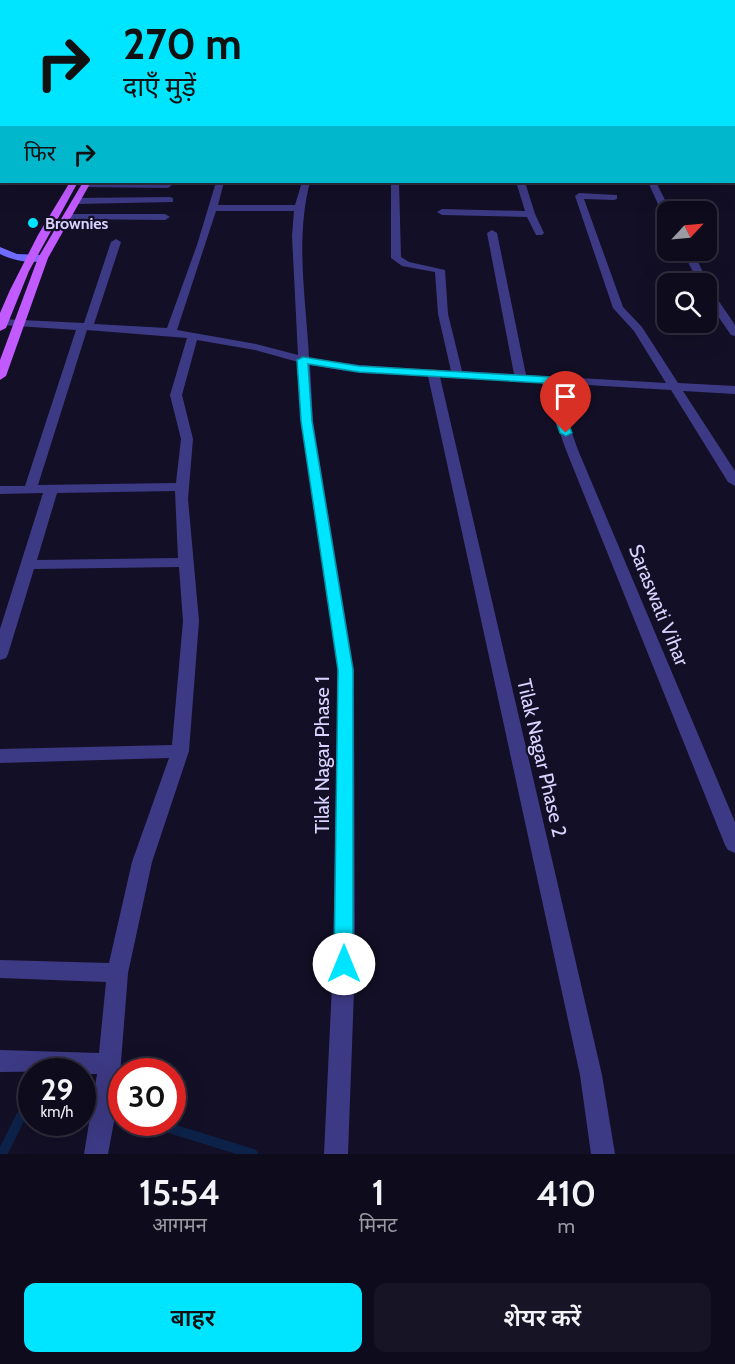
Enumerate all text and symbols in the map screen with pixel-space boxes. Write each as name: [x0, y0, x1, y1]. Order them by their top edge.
text: 270 m: [123, 18, 242, 70]
icon: right: [24, 24, 102, 102]
text: दाएँ मुड़ें: [123, 70, 196, 103]
icon: right: [68, 138, 101, 171]
text: फिर: [24, 140, 56, 167]
north arrow: [657, 201, 717, 261]
map controls: [657, 201, 717, 333]
place label: Brownies: [45, 214, 109, 233]
marker: Brownies: [26, 216, 40, 230]
button: search: [657, 273, 717, 333]
pin: [540, 371, 591, 433]
icon: arrive: [549, 380, 582, 413]
street label: Saraswati Vihar: [624, 541, 694, 670]
street label: Tilak Nagar Phase 1: [310, 676, 334, 834]
street label: Tilak Nagar Phase 2: [512, 677, 572, 839]
position arrow: [312, 932, 376, 996]
speed limit sign: 30: [108, 1058, 186, 1136]
text: 29: [41, 1071, 73, 1108]
text: km/h: [41, 1103, 73, 1121]
text: 15:54: [139, 1170, 220, 1214]
text: 1: [372, 1170, 385, 1214]
text: 410: [536, 1171, 596, 1215]
text: आगमन: [152, 1213, 207, 1237]
text: मिनट: [359, 1213, 397, 1237]
text: m: [557, 1214, 575, 1238]
button: बाहर: [24, 1283, 362, 1352]
button: शेयर करें: [374, 1283, 711, 1352]

